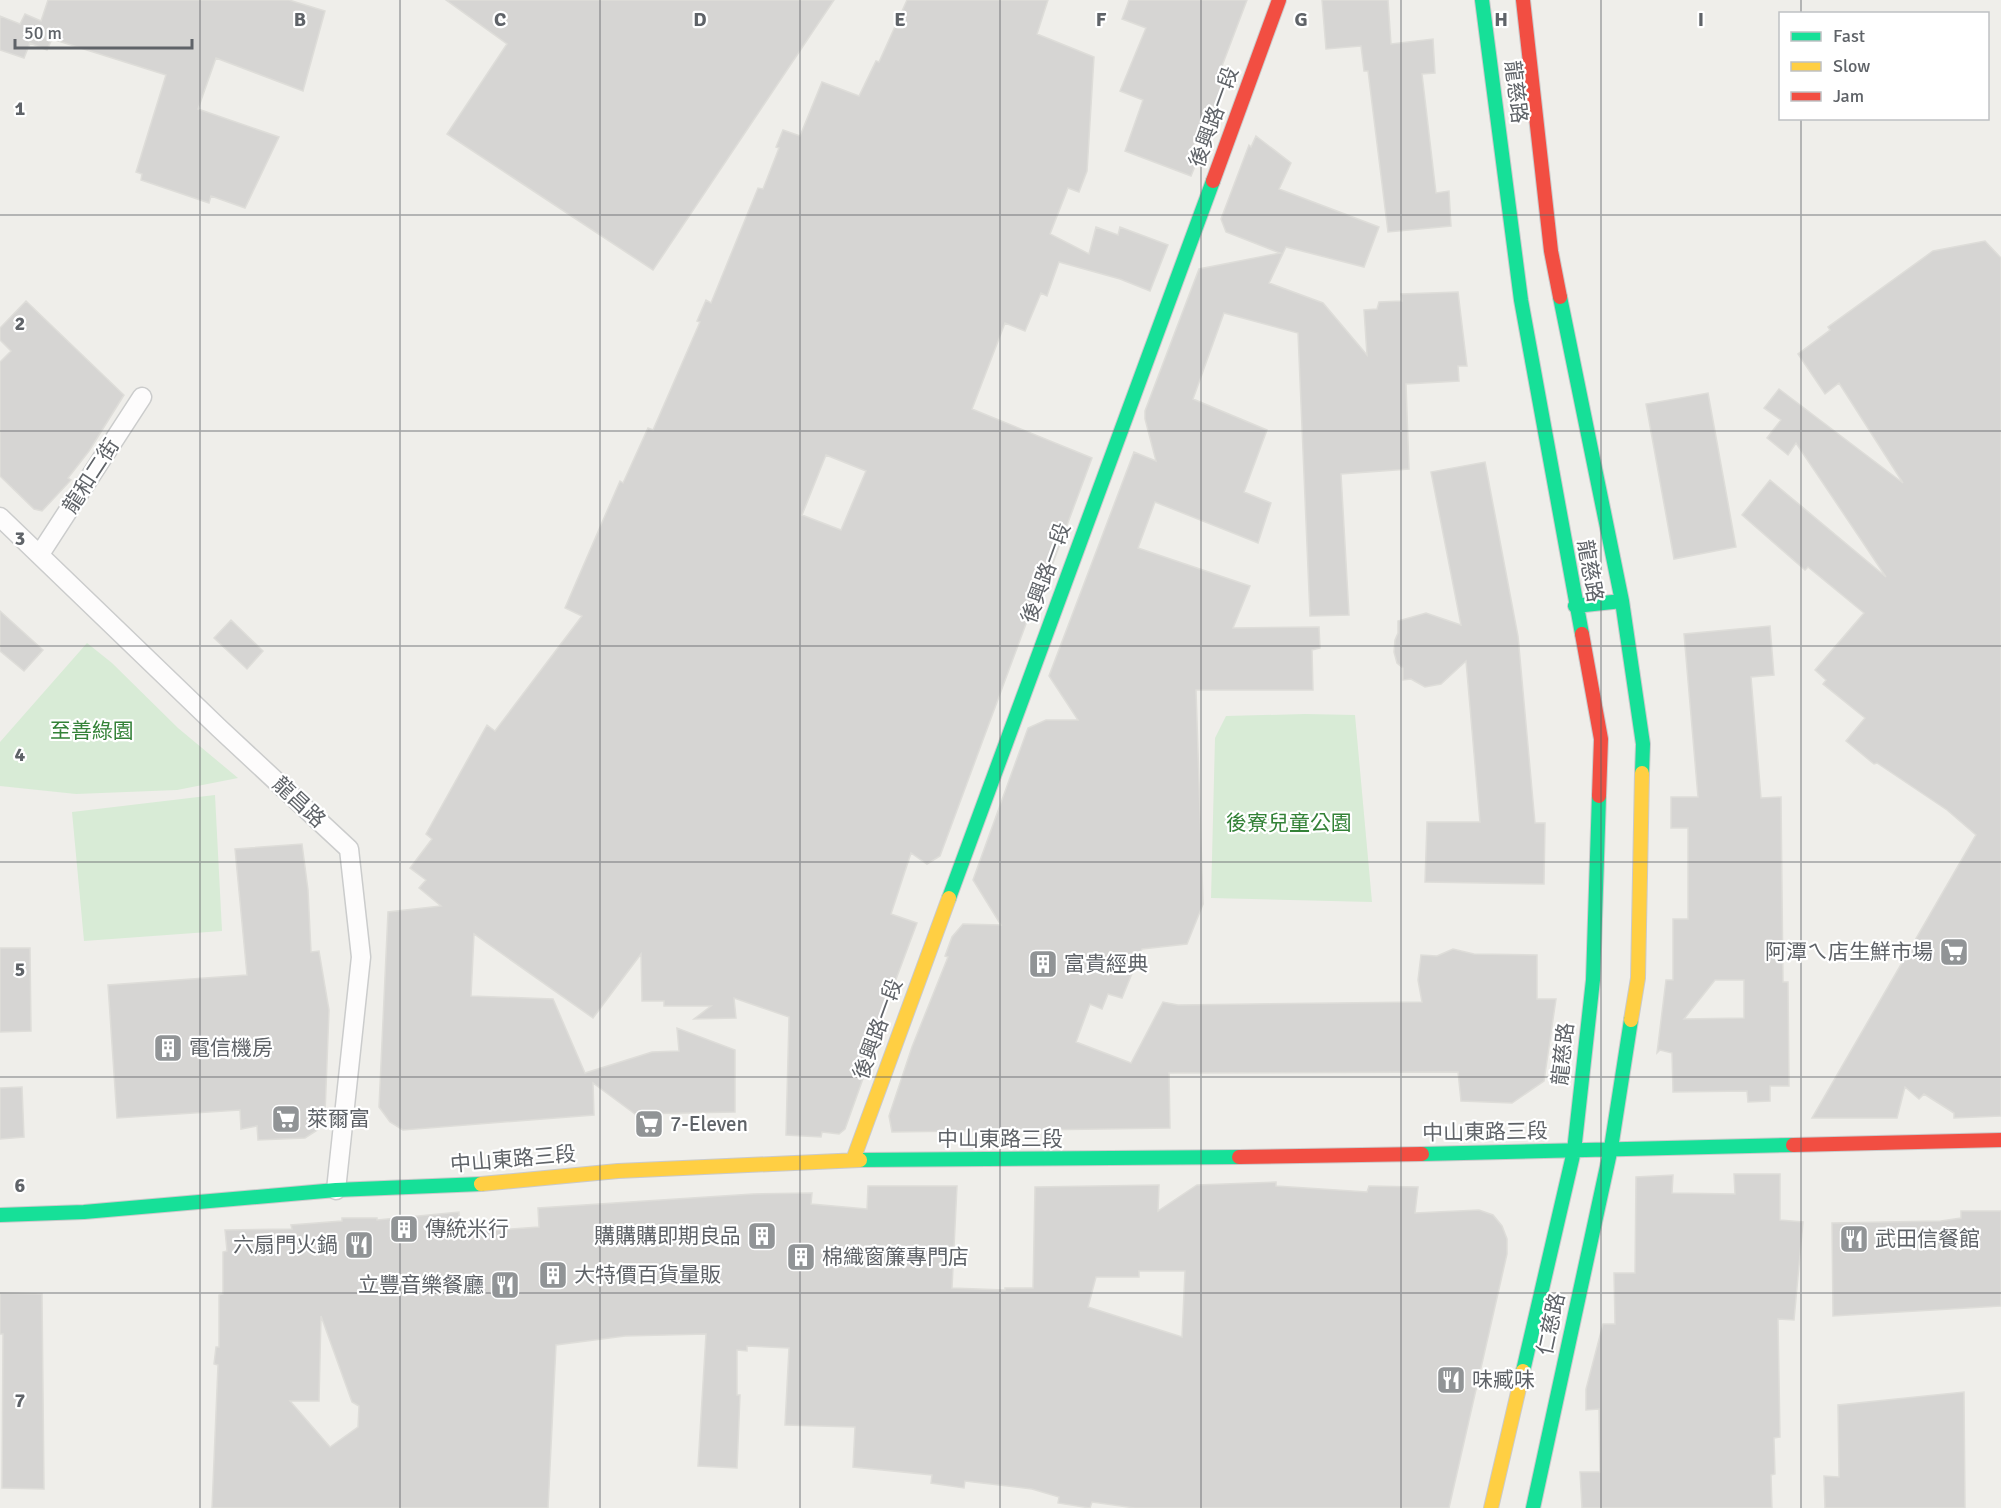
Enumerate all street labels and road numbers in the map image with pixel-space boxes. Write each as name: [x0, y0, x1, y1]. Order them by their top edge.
street label: 龍慈路: [1499, 59, 1533, 125]
street label: 後興路一段: [1184, 63, 1244, 171]
street label: 龍和二街: [57, 434, 125, 518]
street label: 後興路一段: [1016, 519, 1076, 627]
street label: 龍慈路: [1572, 538, 1608, 604]
street label: 龍昌路: [267, 771, 331, 833]
street label: 後興路一段: [848, 975, 908, 1083]
street label: 龍慈路: [1547, 1021, 1579, 1087]
street label: 中山東路三段: [1422, 1118, 1548, 1146]
street label: 中山東路三段: [937, 1126, 1063, 1152]
street label: 中山東路三段: [449, 1141, 577, 1177]
street label: 仁慈路: [1532, 1290, 1570, 1358]

